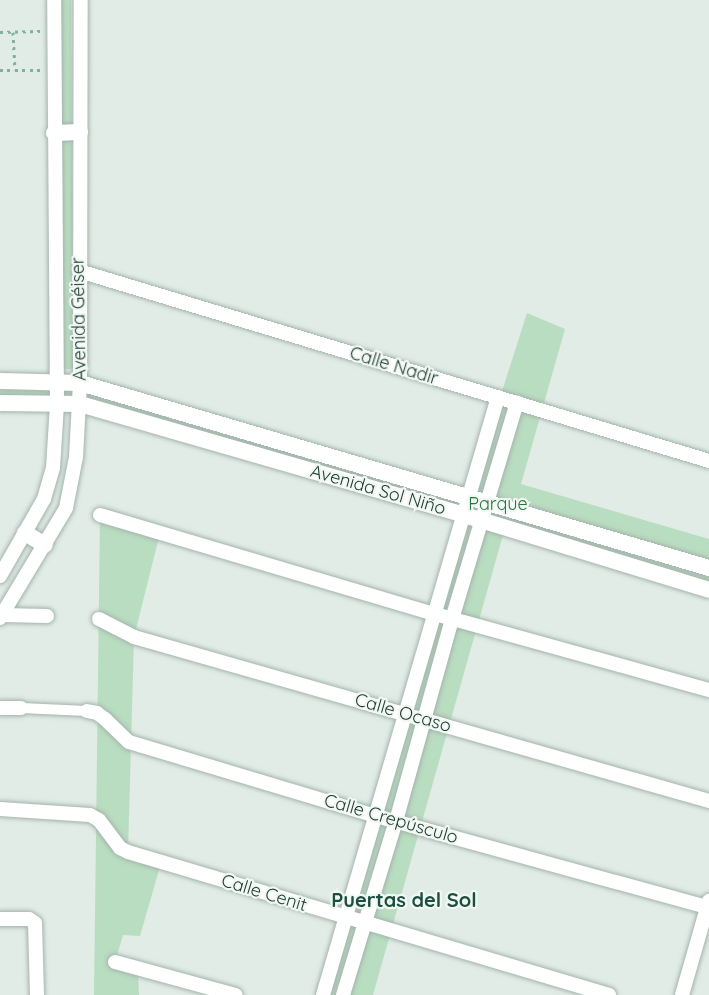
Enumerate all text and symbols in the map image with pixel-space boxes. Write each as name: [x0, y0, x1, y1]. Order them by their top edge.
street label: Avenida Géiser: [67, 257, 91, 381]
street label: Calle Nadir: [347, 342, 441, 390]
street label: Avenida Sol Niño: [308, 460, 448, 520]
park label: Parque: [468, 493, 528, 515]
street label: Calle Ocaso: [352, 689, 454, 737]
street label: Calle Crepúsculo: [322, 790, 460, 848]
street label: Calle Cenit: [219, 870, 309, 916]
district label: Puertas del Sol: [331, 887, 477, 911]

